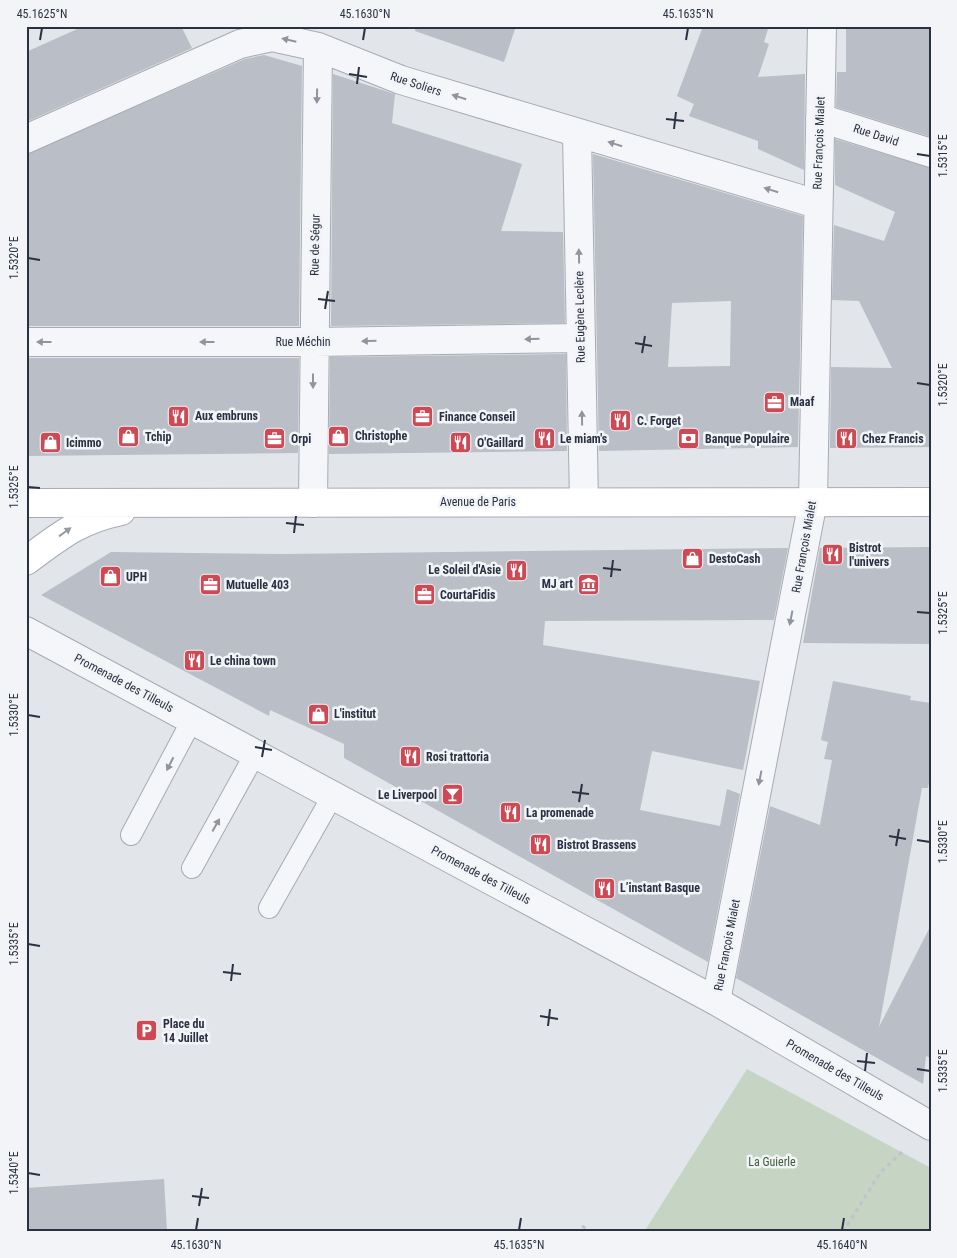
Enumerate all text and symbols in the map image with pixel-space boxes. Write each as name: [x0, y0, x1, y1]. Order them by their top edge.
text: 45.1625°N: [17, 7, 67, 21]
text: 45.1630°N: [340, 7, 390, 21]
text: 45.1635°N: [663, 7, 713, 21]
one-way arrow: [281, 36, 296, 44]
street label: Rue Soliers: [389, 69, 443, 99]
one-way arrow: [313, 88, 321, 104]
one-way arrow: [451, 93, 466, 101]
street label: Rue François Mialet: [810, 96, 828, 190]
street label: Rue David: [852, 121, 901, 149]
text: 1.5315°E: [936, 134, 950, 178]
one-way arrow: [607, 139, 622, 147]
one-way arrow: [763, 185, 778, 193]
street label: Rue de Ségur: [307, 213, 323, 276]
text: 1.5320°E: [7, 236, 21, 280]
one-way arrow: [575, 247, 583, 263]
street label: Rue Eugène Leclère: [572, 270, 588, 363]
street label: Rue Méchin: [275, 335, 331, 349]
one-way arrow: [524, 335, 540, 343]
one-way arrow: [361, 337, 377, 345]
one-way arrow: [36, 338, 52, 346]
one-way arrow: [199, 338, 215, 346]
text: 1.5320°E: [936, 363, 950, 407]
one-way arrow: [309, 373, 317, 389]
office icon: Maaf: [762, 390, 786, 414]
place label: Maaf: [790, 395, 814, 409]
restaurant icon: Aux embruns: [167, 404, 191, 428]
office icon: Finance Conseil: [411, 405, 435, 429]
place label: Aux embruns: [195, 409, 259, 423]
restaurant icon: C. Forget: [609, 409, 633, 433]
place label: Finance Conseil: [439, 410, 515, 424]
one-way arrow: [578, 410, 586, 426]
place label: C. Forget: [637, 414, 681, 428]
shop icon: Christophe: [327, 424, 351, 448]
shop icon: Tchip: [117, 425, 141, 449]
office icon: Orpi: [263, 427, 287, 451]
restaurant icon: Le miam's: [532, 427, 556, 451]
bank icon: Banque Populaire: [677, 427, 701, 451]
restaurant icon: Chez Francis: [834, 427, 858, 451]
place label: Christophe: [355, 429, 408, 443]
place label: Tchip: [145, 430, 171, 444]
shop icon: Icimmo: [38, 431, 62, 455]
restaurant icon: O'Gaillard: [449, 431, 473, 455]
place label: Orpi: [291, 432, 311, 446]
place label: Le miam's: [560, 432, 608, 446]
place label: Banque Populaire: [705, 432, 790, 446]
place label: Chez Francis: [862, 432, 924, 446]
place label: Icimmo: [66, 436, 102, 450]
place label: O'Gaillard: [477, 436, 523, 450]
text: 1.5325°E: [7, 465, 21, 509]
street label: Avenue de Paris: [440, 495, 516, 509]
street label: Rue François Mialet: [789, 499, 819, 594]
one-way arrow: [58, 527, 72, 537]
place label: Bistrot l'univers: [849, 541, 890, 569]
restaurant icon: Bistrot l'univers: [821, 543, 845, 567]
shop icon: DestoCash: [681, 547, 705, 571]
place label: DestoCash: [709, 552, 760, 566]
restaurant icon: Le Soleil d'Asie: [505, 558, 529, 582]
place label: Le Soleil d'Asie: [428, 563, 501, 577]
shop icon: UPH: [98, 565, 122, 589]
place label: UPH: [126, 570, 147, 584]
museum icon: MJ art: [577, 572, 601, 596]
office icon: Mutuelle 403: [198, 573, 222, 597]
place label: MJ art: [542, 577, 573, 591]
place label: Mutuelle 403: [226, 578, 289, 592]
office icon: CourtaFidis: [412, 583, 436, 607]
place label: CourtaFidis: [440, 588, 496, 602]
text: 1.5325°E: [936, 591, 950, 635]
one-way arrow: [786, 610, 794, 626]
restaurant icon: Le china town: [182, 649, 206, 673]
street label: Promenade des Tilleuls: [72, 651, 176, 715]
place label: Le china town: [210, 654, 276, 668]
text: 1.5330°E: [7, 693, 21, 737]
shop icon: L'institut: [306, 702, 330, 726]
place label: L'institut: [334, 707, 376, 721]
restaurant icon: Rosi trattoria: [398, 745, 422, 769]
place label: Rosi trattoria: [426, 750, 489, 764]
one-way arrow: [166, 756, 174, 771]
one-way arrow: [755, 770, 763, 786]
bar icon: Le Liverpool: [441, 783, 465, 807]
place label: Le Liverpool: [378, 788, 437, 802]
restaurant icon: La promenade: [498, 801, 522, 825]
place label: La promenade: [526, 806, 594, 820]
one-way arrow: [212, 819, 221, 832]
text: 1.5330°E: [936, 820, 950, 864]
restaurant icon: Bistrot Brassens: [529, 833, 553, 857]
place label: Bistrot Brassens: [557, 838, 637, 852]
street label: Promenade des Tilleuls: [429, 843, 533, 907]
restaurant icon: L’instant Basque: [592, 876, 616, 900]
place label: L’instant Basque: [620, 881, 700, 895]
street label: Rue François Mialet: [711, 897, 743, 992]
text: 1.5335°E: [7, 922, 21, 966]
place label: Place du 14 Juillet: [163, 1017, 208, 1045]
parking icon: Place du 14 Juillet: [135, 1019, 159, 1043]
street label: Promenade des Tilleuls: [784, 1036, 886, 1104]
text: 1.5335°E: [936, 1049, 950, 1093]
text: 1.5340°E: [7, 1151, 21, 1195]
park label: La Guierle: [748, 1155, 796, 1169]
text: 45.1630°N: [171, 1238, 221, 1252]
text: 45.1635°N: [494, 1238, 544, 1252]
text: 45.1640°N: [817, 1238, 867, 1252]

